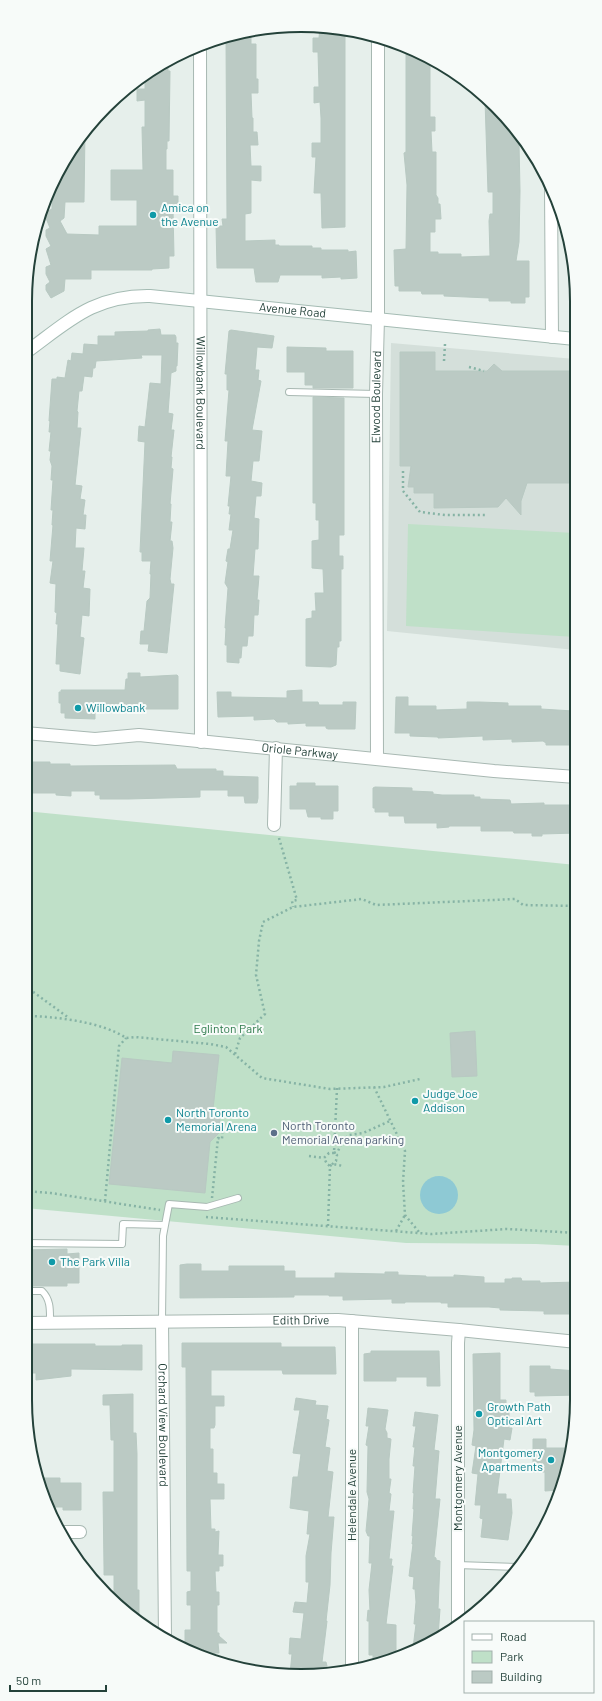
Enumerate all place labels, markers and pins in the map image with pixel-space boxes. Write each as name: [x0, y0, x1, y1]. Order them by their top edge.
place label: Amica on the Avenue: [161, 200, 219, 228]
marker: Amica on the Avenue: [148, 210, 158, 220]
place label: Willowbank: [86, 700, 145, 714]
marker: Willowbank: [73, 703, 83, 713]
place label: Judge Joe Addison: [423, 1086, 478, 1114]
marker: Judge Joe Addison: [410, 1096, 420, 1106]
place label: North Toronto Memorial Arena: [176, 1105, 257, 1133]
marker: North Toronto Memorial Arena: [163, 1115, 173, 1125]
place label: North Toronto Memorial Arena parking: [282, 1118, 404, 1146]
marker: North Toronto Memorial Arena parking: [269, 1128, 279, 1138]
place label: The Park Villa: [60, 1254, 130, 1268]
marker: The Park Villa: [47, 1257, 57, 1267]
place label: Growth Path Optical Art: [487, 1399, 551, 1427]
marker: Growth Path Optical Art: [474, 1409, 484, 1419]
place label: Montgomery Apartments: [478, 1445, 543, 1473]
marker: Montgomery Apartments: [546, 1455, 556, 1465]

